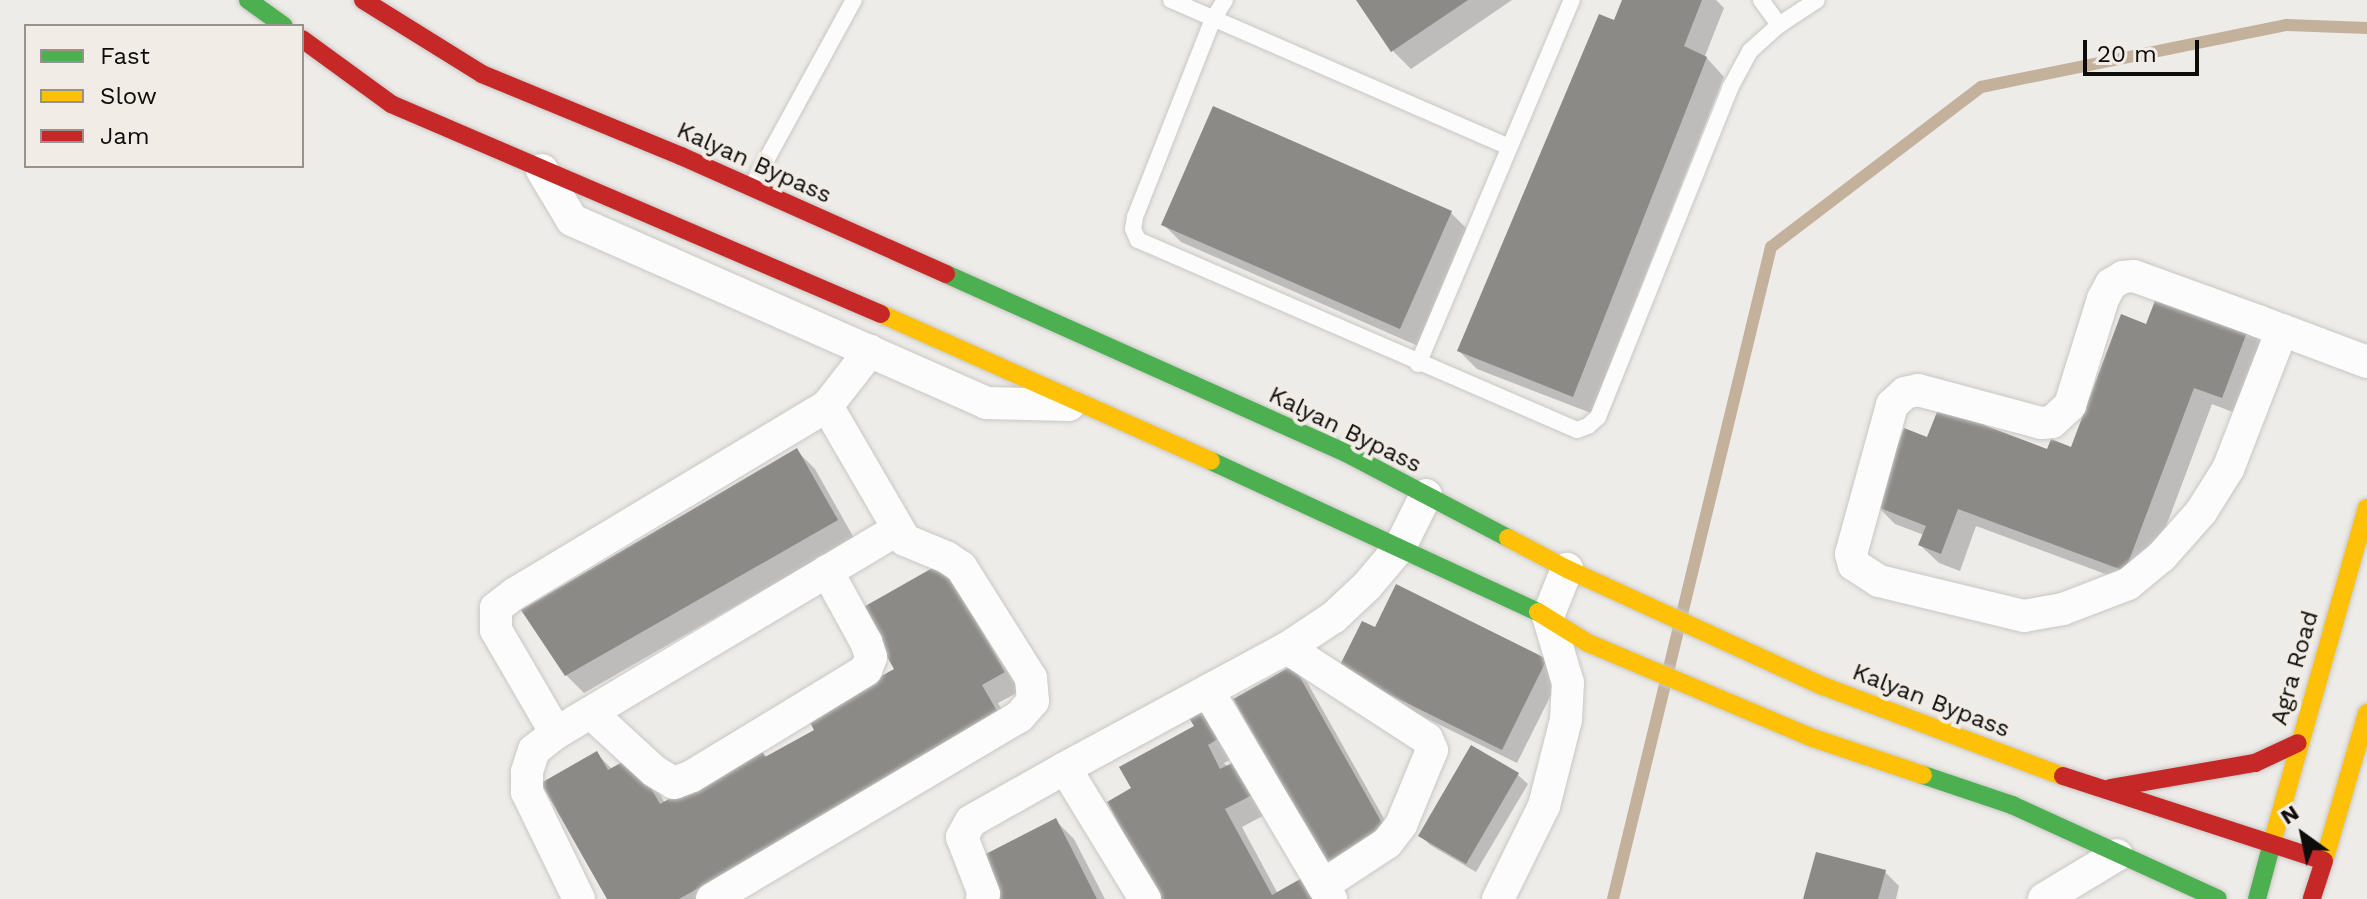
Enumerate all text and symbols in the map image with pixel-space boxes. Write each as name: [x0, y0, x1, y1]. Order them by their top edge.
legend: [24, 24, 304, 168]
scale bar: [2087, 24, 2203, 74]
text: 20 m: [2097, 40, 2157, 68]
text: Fast: [100, 42, 150, 70]
text: Slow: [100, 82, 157, 110]
street label: Kalyan Bypass: [672, 116, 836, 210]
text: Jam: [100, 122, 150, 150]
street label: Kalyan Bypass: [1264, 381, 1426, 479]
street label: Agra Road: [2265, 607, 2325, 729]
street label: Kalyan Bypass: [1848, 658, 2014, 744]
north arrow: [2263, 795, 2343, 875]
text: N: [2276, 800, 2303, 829]

